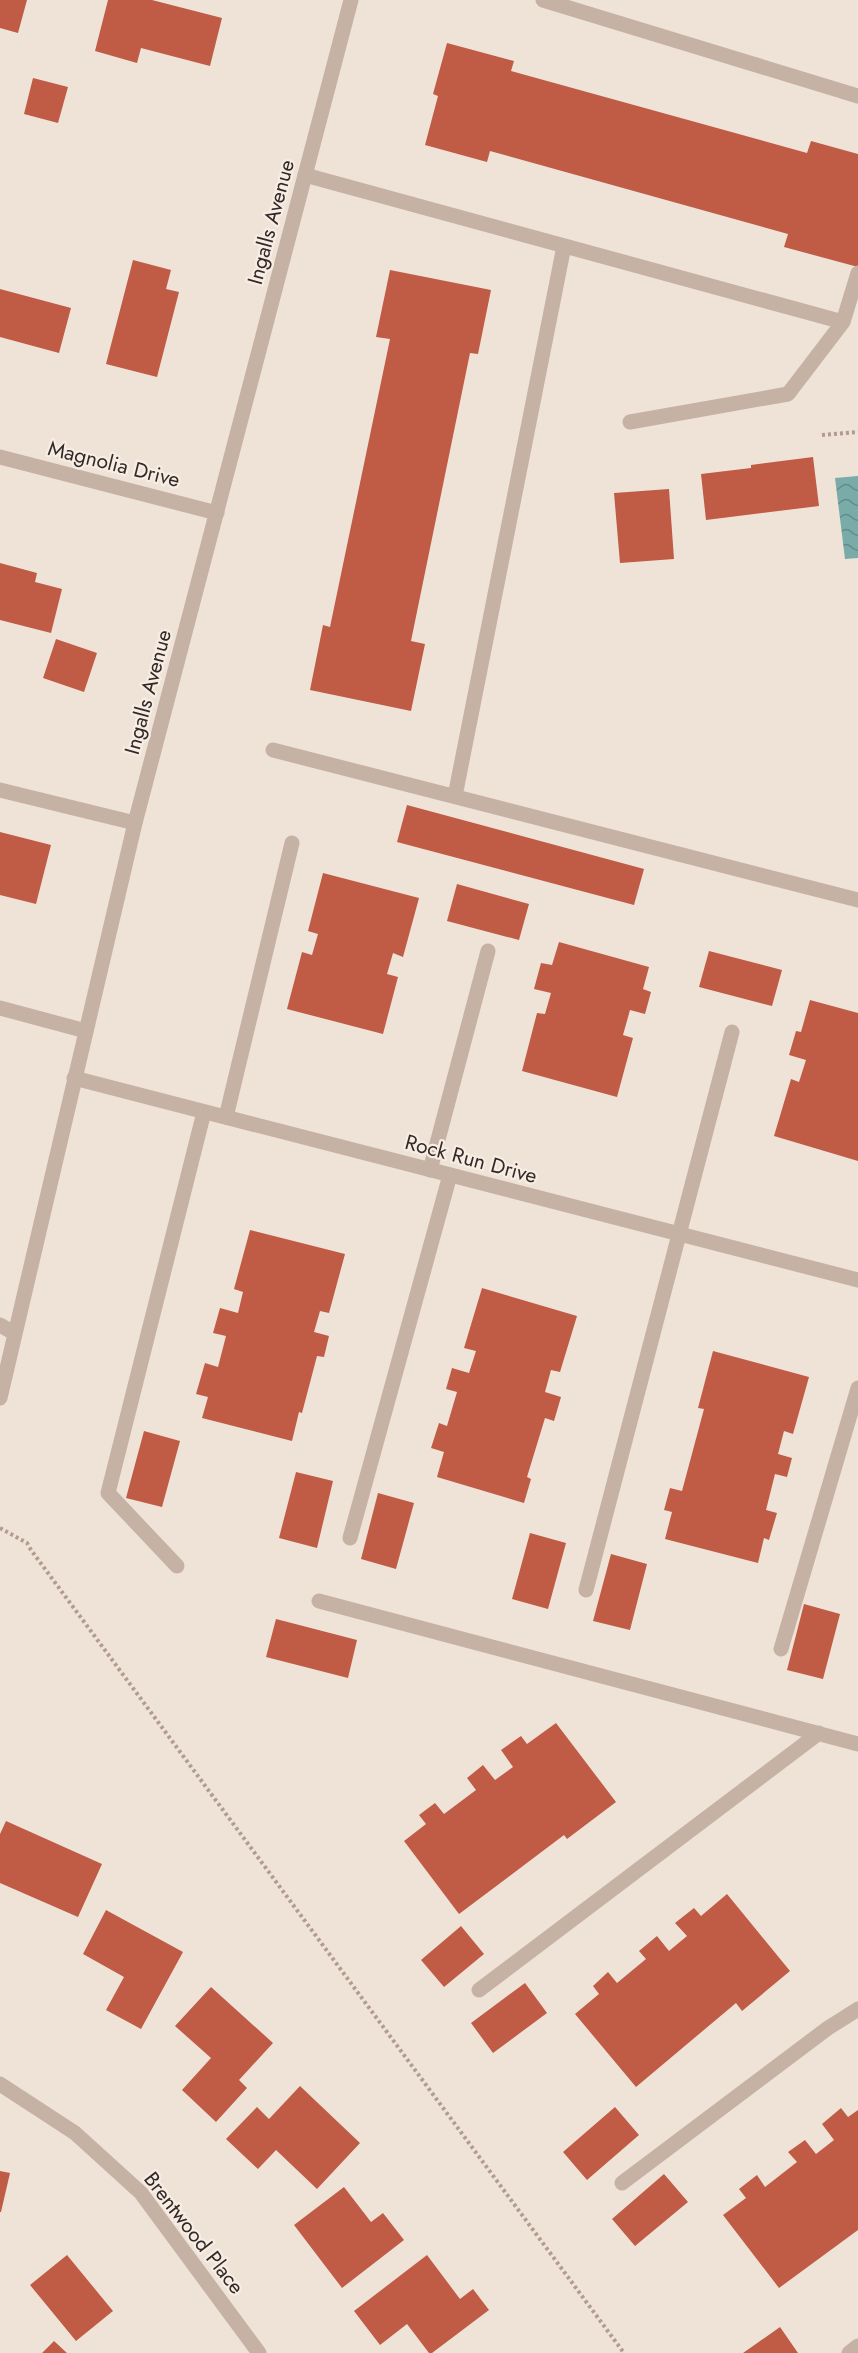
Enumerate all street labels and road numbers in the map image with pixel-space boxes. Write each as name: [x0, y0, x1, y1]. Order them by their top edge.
street label: Ingalls Avenue: [240, 156, 302, 288]
street label: Magnolia Drive: [45, 433, 183, 495]
street label: Ingalls Avenue: [117, 626, 179, 758]
street label: Rock Run Drive: [402, 1127, 541, 1191]
street label: Brentwood Place: [137, 2165, 251, 2301]

